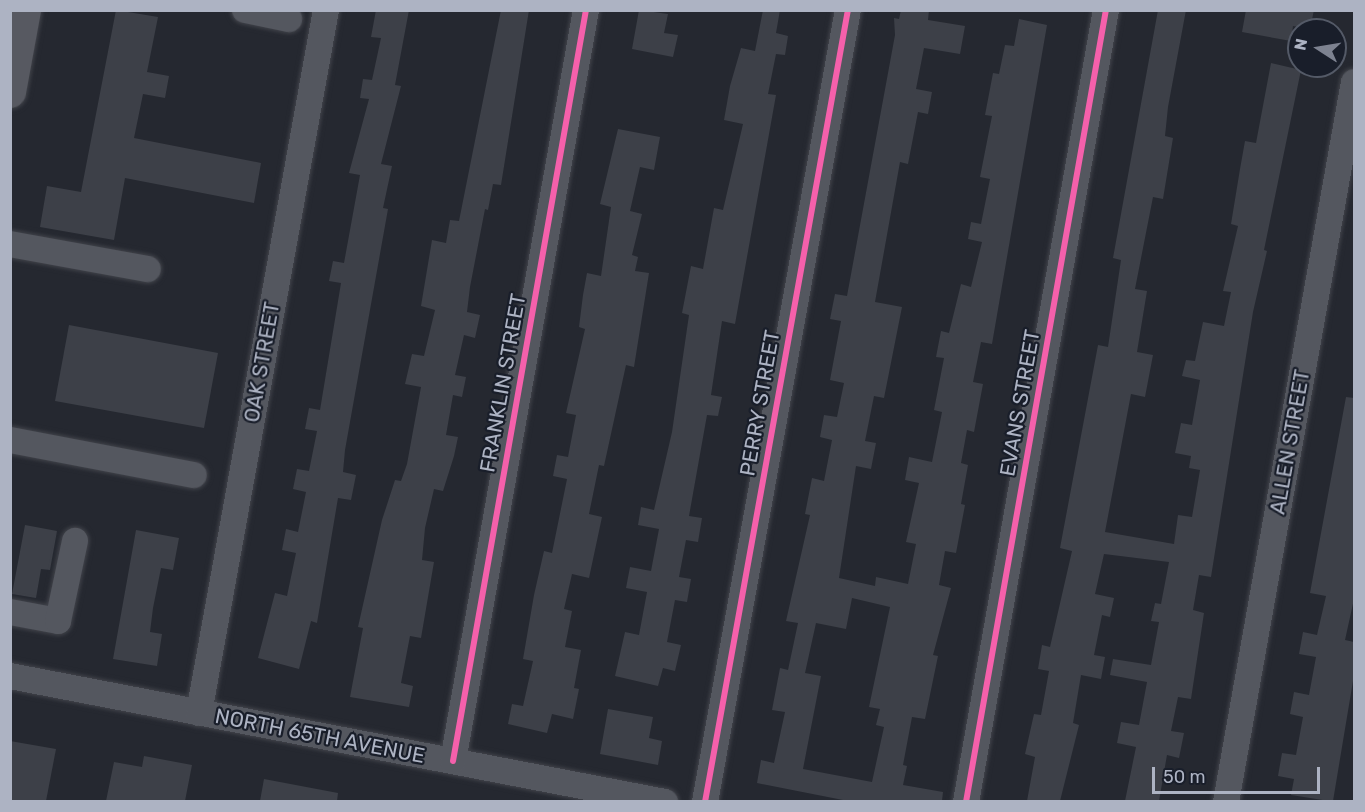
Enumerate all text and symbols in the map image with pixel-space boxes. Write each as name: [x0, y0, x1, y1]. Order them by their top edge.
north arrow: [1287, 18, 1347, 78]
text: N: [1290, 37, 1311, 52]
street label: FRANKLIN STREET: [475, 292, 531, 474]
street label: OAK STREET: [239, 300, 285, 424]
street label: PERRY STREET: [735, 328, 785, 478]
street label: EVANS STREET: [995, 328, 1045, 478]
street label: ALLEN STREET: [1265, 368, 1315, 516]
street label: NORTH 65TH AVENUE: [213, 703, 427, 769]
scale bar: [1155, 755, 1323, 793]
text: 50 m: [1163, 766, 1206, 788]

